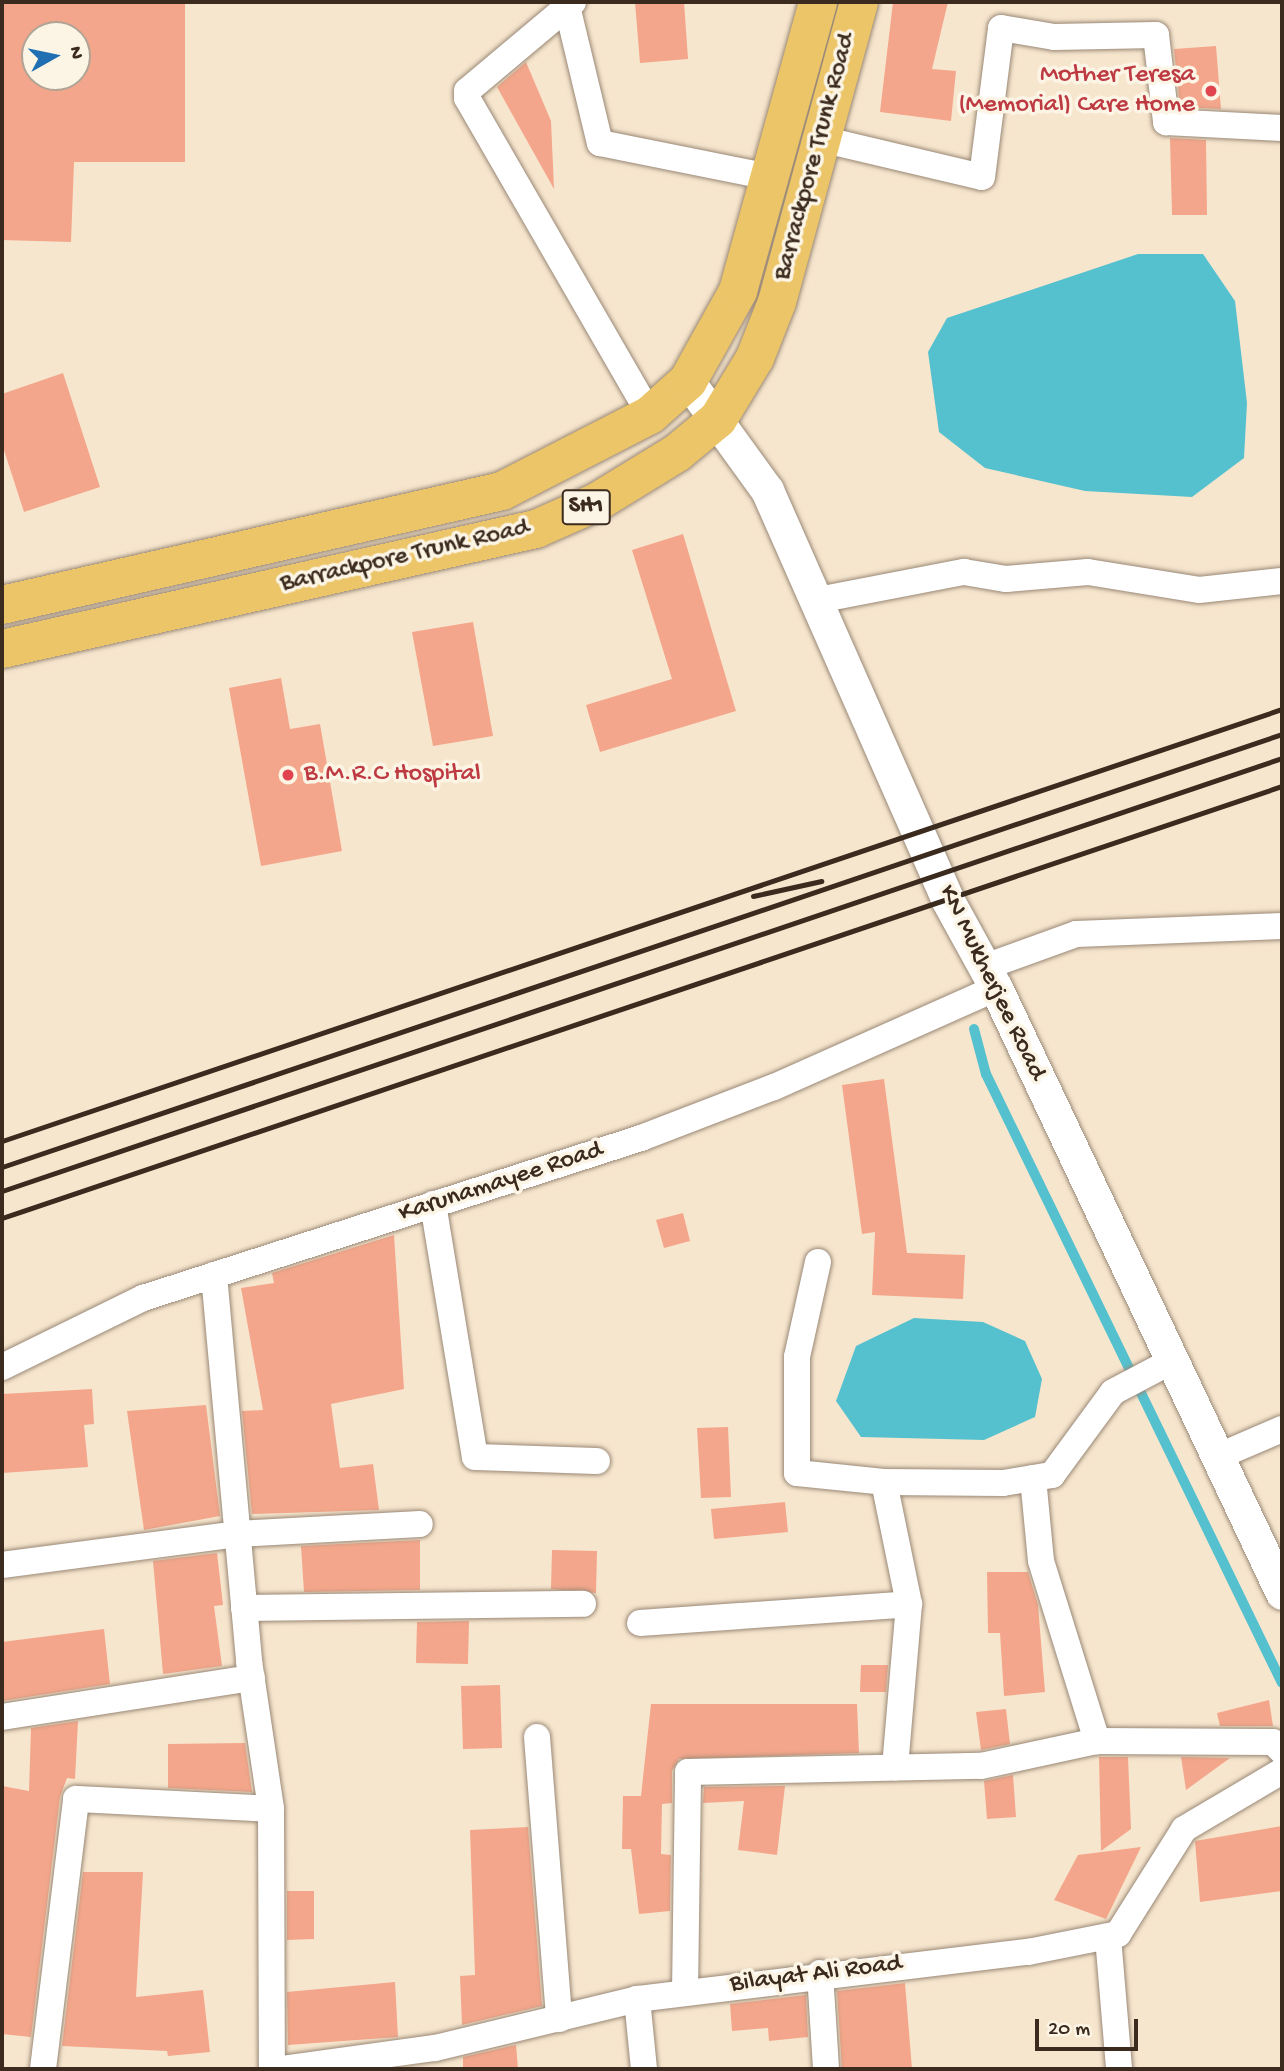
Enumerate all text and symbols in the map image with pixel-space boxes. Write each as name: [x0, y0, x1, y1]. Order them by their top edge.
north arrow: [21, 21, 91, 91]
street label: Barrackpore Trunk Road: [768, 30, 864, 284]
text: N: [63, 45, 88, 61]
place label: Mother Teresa (Memorial) Care Home: [958, 60, 1195, 122]
marker: Mother Teresa (Memorial) Care Home: [1201, 81, 1221, 101]
road number: SH1: [562, 486, 610, 528]
street label: Barrackpore Trunk Road: [278, 513, 532, 601]
place label: B.M.R.C Hospital: [304, 759, 481, 791]
marker: B.M.R.C Hospital: [278, 765, 298, 785]
street label: KN Mukherjee Road: [930, 880, 1052, 1086]
street label: Karunamayee Road: [395, 1135, 607, 1231]
street label: Bilayat Ali Road: [728, 1949, 904, 2001]
scale bar: [1039, 2004, 1142, 2048]
text: 20 m: [1048, 2018, 1090, 2043]

